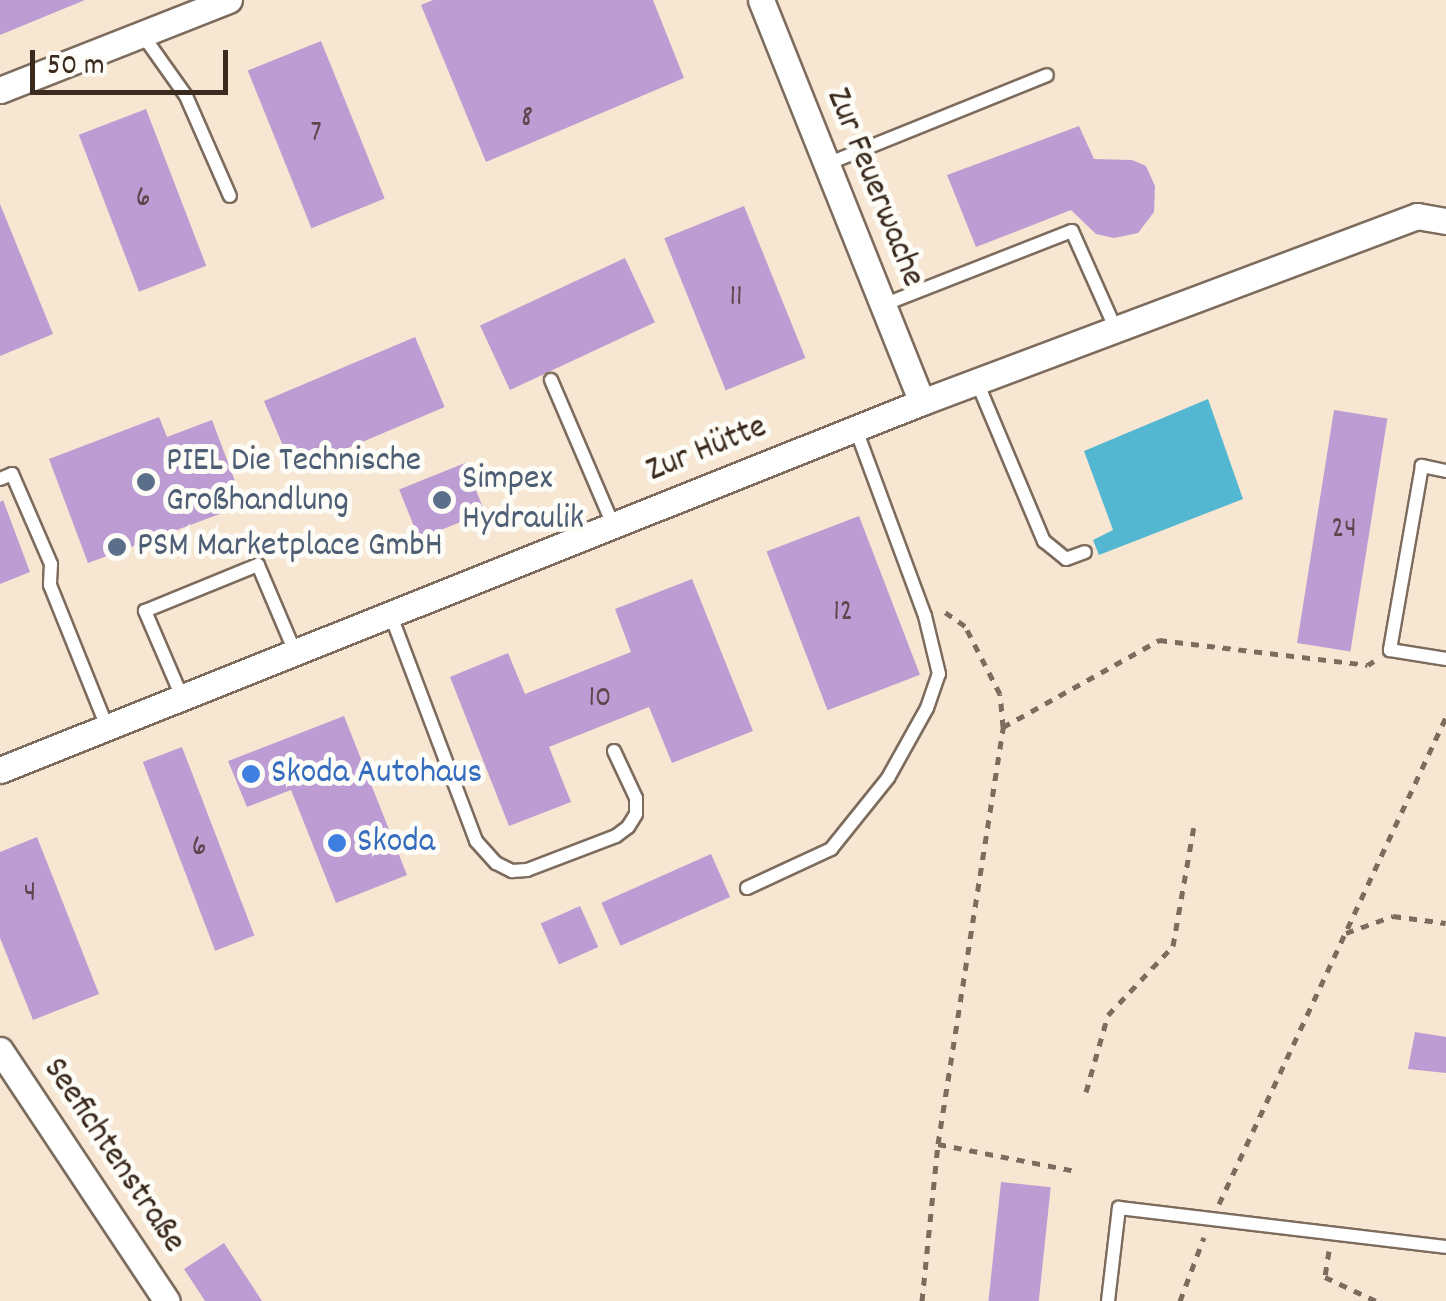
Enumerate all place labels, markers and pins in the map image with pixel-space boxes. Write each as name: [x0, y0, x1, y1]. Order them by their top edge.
place label: PIEL Die Technische Großhandlung: [166, 441, 421, 523]
place label: Simpex Hydraulik: [462, 459, 584, 541]
marker: PIEL Die Technische Großhandlung: [135, 471, 157, 493]
marker: Simpex Hydraulik: [431, 489, 453, 511]
place label: PSM Marketplace GmbH: [137, 526, 443, 568]
marker: PSM Marketplace GmbH: [106, 536, 128, 558]
place label: Skoda Autohaus: [271, 753, 482, 795]
marker: Skoda Autohaus: [240, 763, 262, 785]
place label: Skoda: [357, 822, 435, 864]
marker: Skoda: [326, 832, 348, 854]

